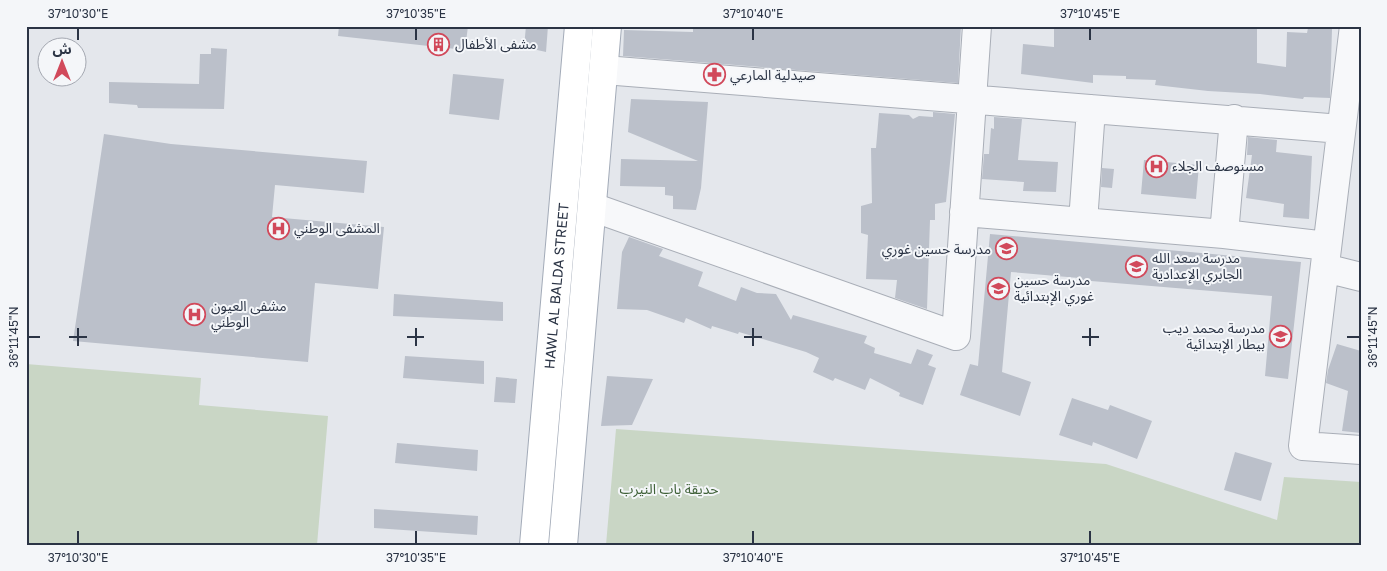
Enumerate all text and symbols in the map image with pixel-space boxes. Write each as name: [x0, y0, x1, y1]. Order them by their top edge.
text: 37°10'30"E: [48, 6, 108, 21]
text: 37°10'35"E: [386, 6, 446, 21]
text: 37°10'40"E: [723, 6, 783, 21]
text: 37°10'45"E: [1060, 6, 1120, 21]
building icon: مشفى الأطفال: [427, 32, 451, 56]
place label: مشفى الأطفال: [455, 35, 537, 53]
north arrow: [38, 38, 88, 88]
text: ش: [52, 40, 72, 57]
pharmacy icon: صيدلية المارعي: [702, 63, 726, 87]
place label: صيدلية المارعي: [730, 66, 816, 86]
hospital icon: مسنوصف الجلاء: [1144, 154, 1168, 178]
place label: مسنوصف الجلاء: [1172, 157, 1264, 175]
street label: HAWL AL BALDA STREET: [540, 202, 572, 370]
hospital icon: المشفى الوطني: [266, 216, 290, 240]
place label: المشفى الوطني: [294, 219, 380, 239]
school or university icon: مدرسة حسين غوري: [995, 237, 1019, 261]
place label: مدرسة حسين غوري: [882, 240, 991, 260]
place label: مدرسة سعد الله الجابري الإعدادية: [1152, 249, 1242, 285]
school or university icon: مدرسة سعد الله الجابري الإعدادية: [1124, 254, 1148, 278]
place label: مدرسة حسين غوري الإبتدائية: [1014, 271, 1094, 307]
school or university icon: مدرسة حسين غوري الإبتدائية: [986, 276, 1010, 300]
place label: مشفى العيون الوطني: [211, 297, 287, 333]
hospital icon: مشفى العيون الوطني: [183, 302, 207, 326]
text: 36°11'45"N: [6, 306, 21, 368]
text: 36°11'45"N: [1365, 306, 1380, 368]
place label: مدرسة محمد ديب بيطار الإبتدائية: [1163, 319, 1265, 354]
school or university icon: مدرسة محمد ديب بيطار الإبتدائية: [1269, 324, 1293, 348]
park label: حديقة باب النيرب: [620, 480, 718, 498]
text: 37°10'30"E: [48, 550, 108, 565]
text: 37°10'35"E: [386, 550, 446, 565]
text: 37°10'40"E: [723, 550, 783, 565]
text: 37°10'45"E: [1060, 550, 1120, 565]

